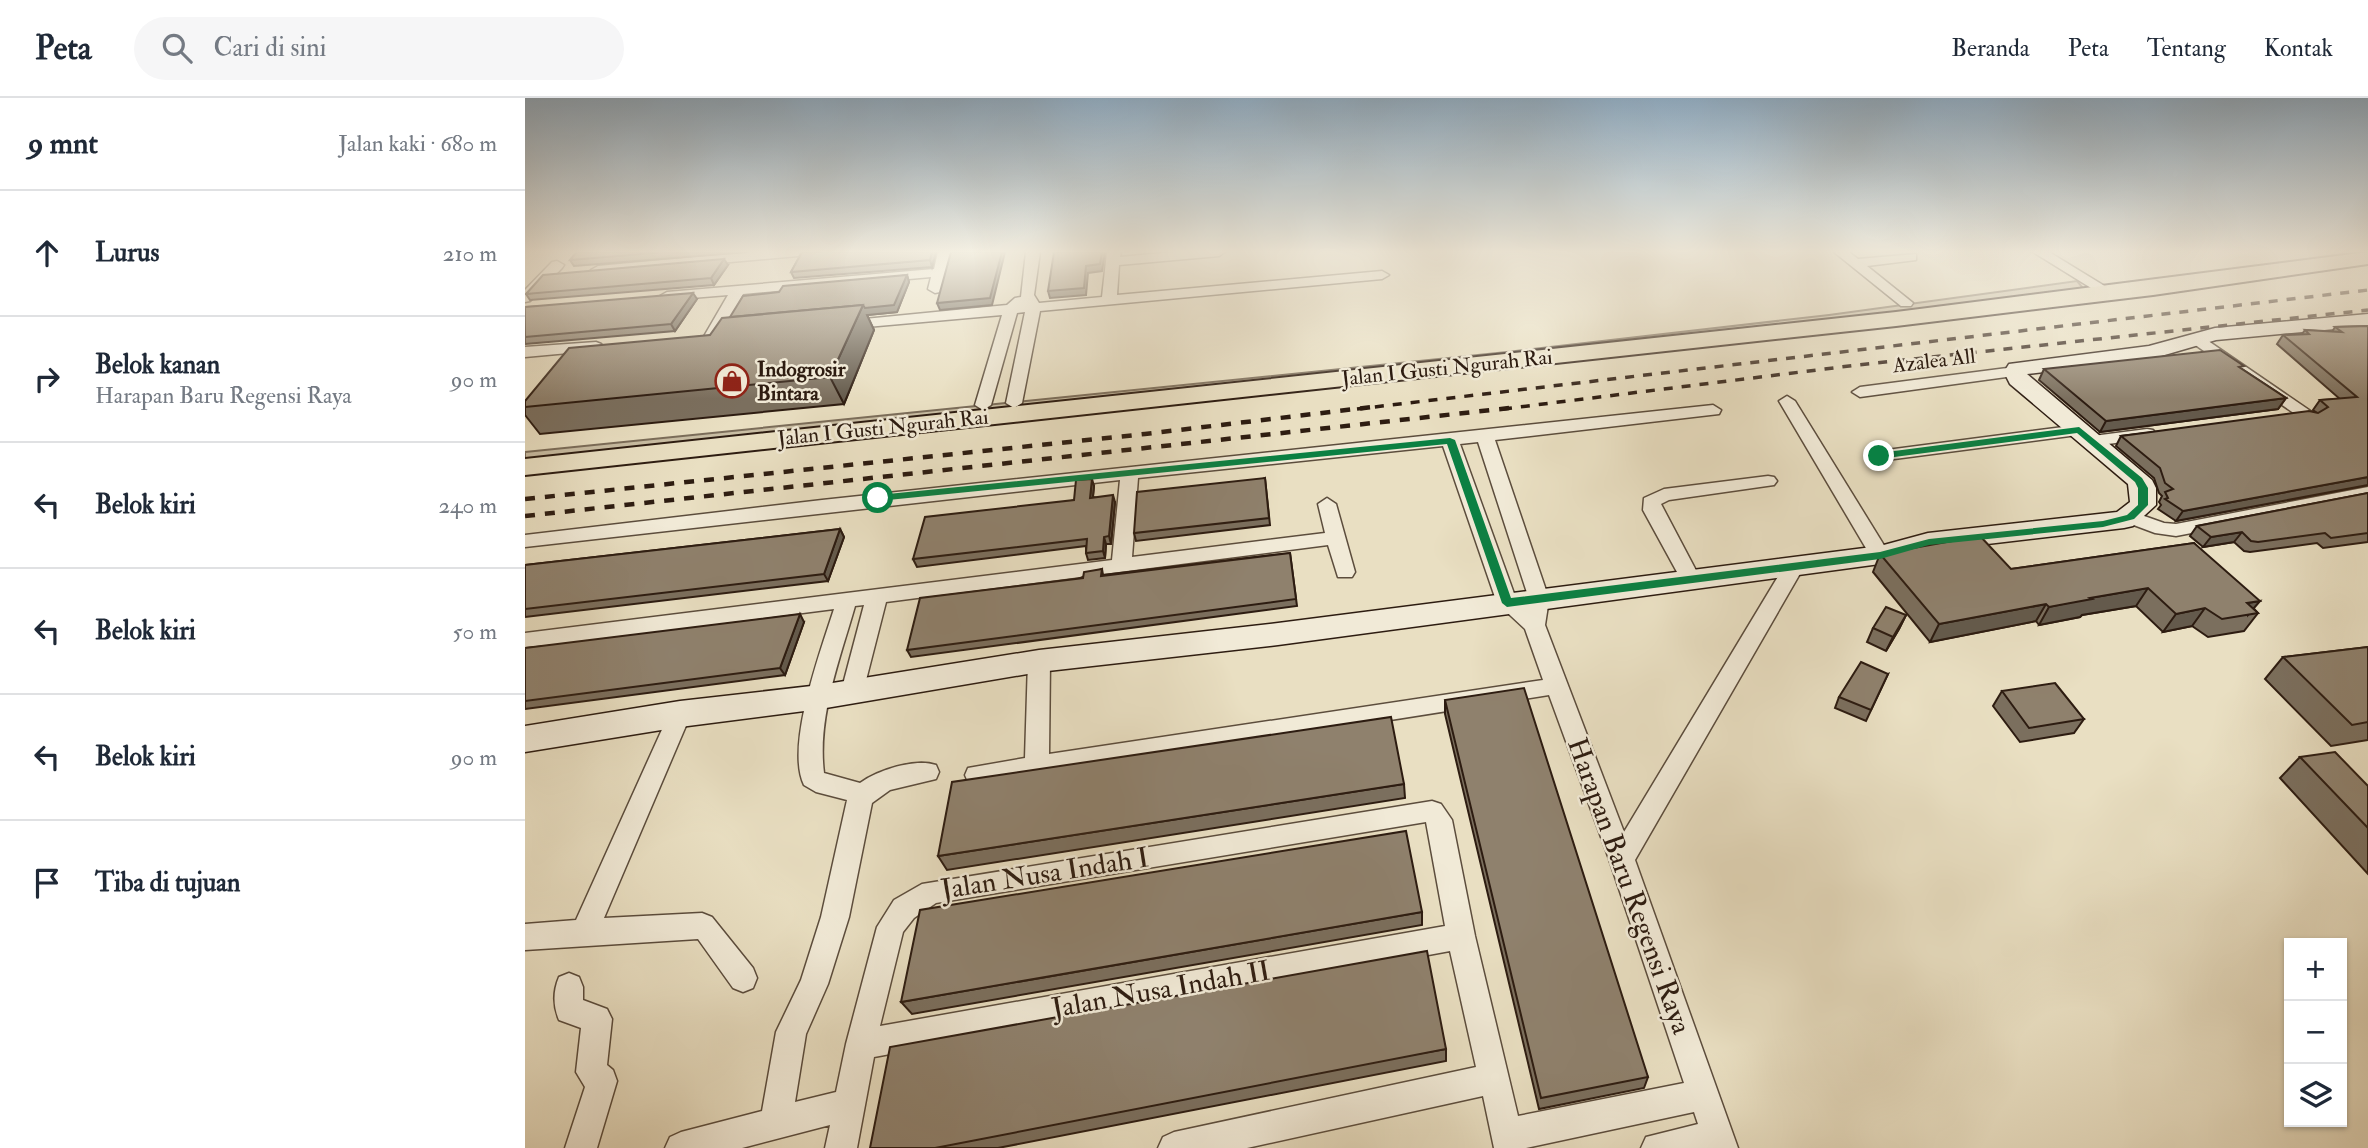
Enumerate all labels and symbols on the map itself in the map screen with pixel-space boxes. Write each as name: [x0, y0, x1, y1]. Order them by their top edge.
street label: Azalea All: [1890, 342, 1978, 380]
street label: Jalan I Gusti Ngurah Rai: [1339, 343, 1554, 393]
place label: Indogrosir Bintara: [757, 356, 847, 407]
shop icon: Indogrosir Bintara: [713, 362, 751, 400]
street label: Jalan I Gusti Ngurah Rai: [775, 403, 990, 453]
route end: [1863, 440, 1894, 471]
route start: [862, 482, 893, 513]
street label: Harapan Baru Regensi Raya: [1559, 733, 1699, 1039]
street label: Jalan Nusa Indah I: [938, 840, 1151, 908]
street label: Jalan Nusa Indah II: [1048, 954, 1273, 1027]

